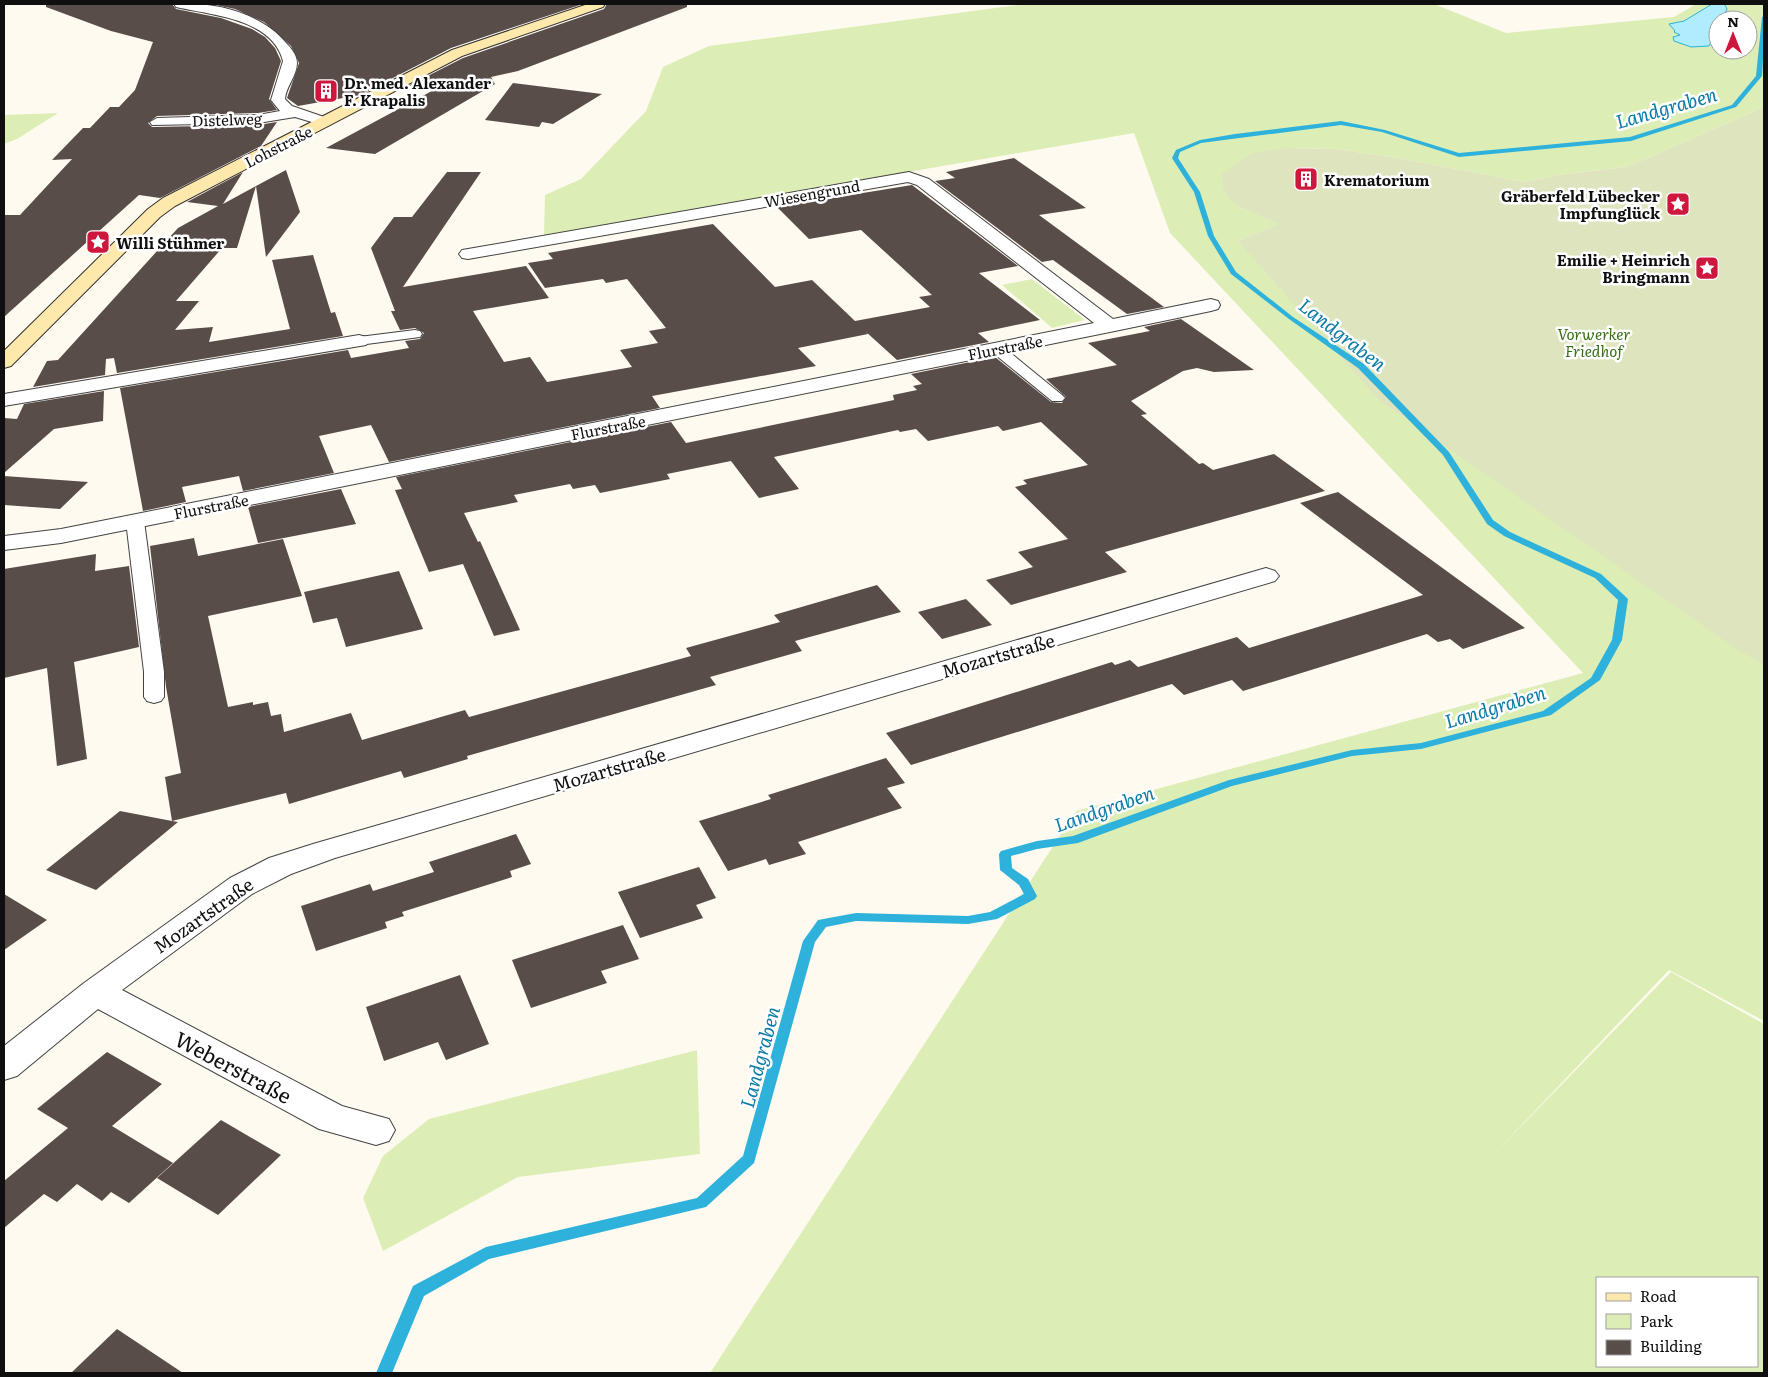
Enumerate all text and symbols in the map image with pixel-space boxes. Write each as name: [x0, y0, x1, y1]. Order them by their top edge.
north arrow: [1708, 10, 1758, 60]
text: N: [1727, 11, 1739, 31]
place label: Dr. med. Alexander F. Krapalis: [344, 71, 491, 111]
building icon: Dr. med. Alexander F. Krapalis: [313, 78, 339, 104]
water label: Landgraben: [1612, 79, 1721, 135]
street label: Distelweg: [191, 106, 263, 132]
street label: Lohstraße: [240, 119, 316, 173]
building icon: Krematorium: [1293, 166, 1319, 192]
place label: Krematorium: [1324, 168, 1430, 191]
street label: Wiesengrund: [762, 173, 862, 213]
place label: Gräberfeld Lübecker Impfunglück: [1501, 184, 1661, 224]
place icon: Gräberfeld Lübecker Impfunglück: [1665, 191, 1691, 217]
place icon: Willi Stühmer: [85, 229, 111, 255]
place label: Willi Stühmer: [116, 231, 224, 254]
place label: Emilie + Heinrich Bringmann: [1557, 248, 1691, 288]
place icon: Emilie + Heinrich Bringmann: [1694, 255, 1720, 281]
water label: Landgraben: [1293, 291, 1393, 377]
park label: Vorwerker Friedhof: [1558, 322, 1631, 362]
street label: Flurstraße: [966, 328, 1045, 366]
street label: Flurstraße: [569, 408, 648, 446]
street label: Flurstraße: [172, 487, 251, 525]
street label: Mozartstraße: [938, 626, 1058, 684]
water label: Landgraben: [1441, 677, 1550, 735]
street label: Mozartstraße: [549, 740, 669, 798]
water label: Landgraben: [1050, 778, 1158, 838]
street label: Mozartstraße: [148, 871, 258, 959]
water label: Landgraben: [732, 1002, 786, 1111]
street label: Weberstraße: [170, 1022, 298, 1110]
legend: [1596, 1277, 1758, 1367]
text: Road: [1640, 1284, 1676, 1307]
text: Park: [1640, 1309, 1674, 1332]
text: Building: [1640, 1334, 1702, 1357]

